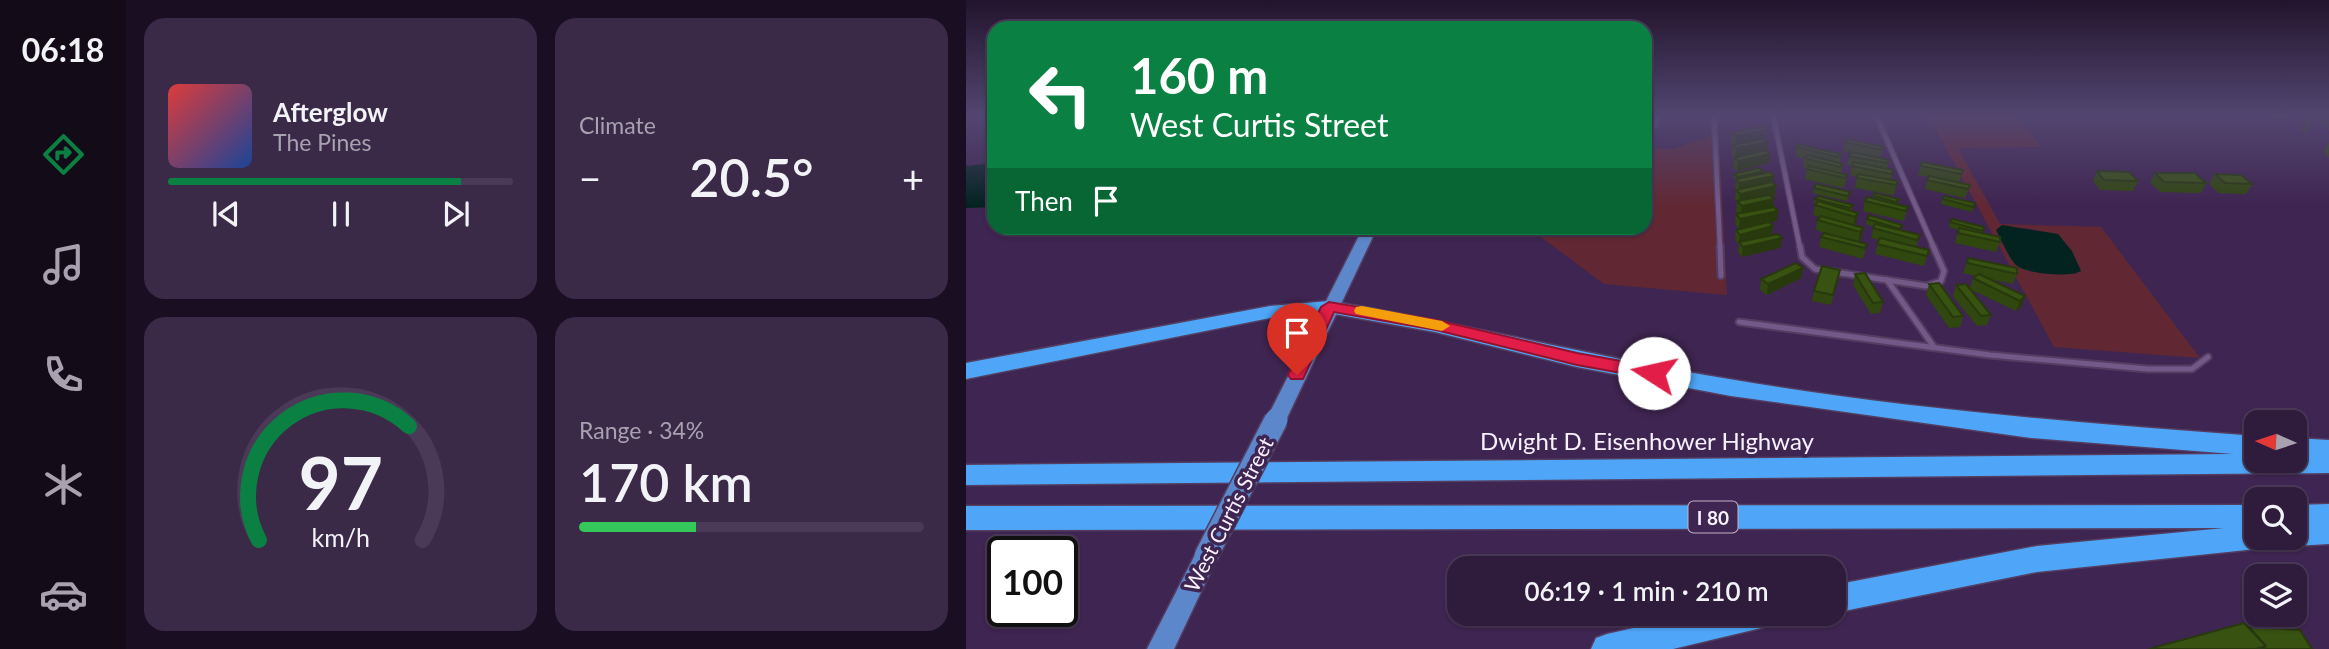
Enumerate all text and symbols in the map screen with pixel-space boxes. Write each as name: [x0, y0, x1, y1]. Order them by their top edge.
text: 06:18: [22, 30, 104, 69]
text: 160 m: [1130, 46, 1268, 104]
icon: left: [1015, 49, 1106, 140]
text: Afterglow: [273, 96, 388, 128]
text: West Curtis Street: [1130, 105, 1388, 144]
text: Climate: [579, 111, 656, 139]
text: The Pines: [273, 128, 371, 156]
icon: directions: [39, 130, 88, 179]
text: 20.5°: [689, 146, 814, 208]
text: −: [579, 155, 601, 201]
text: +: [902, 155, 924, 201]
icon: arrive: [1087, 182, 1125, 220]
text: Then: [1015, 185, 1073, 217]
icon: previous: [207, 195, 245, 233]
icon: pause: [322, 195, 360, 233]
icon: next: [437, 195, 475, 233]
icon: music: [39, 240, 88, 289]
pin: [1267, 303, 1327, 375]
icon: arrive: [1278, 314, 1316, 352]
position arrow: [1617, 336, 1691, 410]
icon: phone: [39, 350, 88, 399]
north arrow: [2244, 410, 2306, 472]
map controls: [2244, 410, 2307, 627]
text: Range · 34%: [579, 416, 704, 444]
street label: Dwight D. Eisenhower Highway: [1480, 426, 1815, 455]
street label: West Curtis Street: [1178, 432, 1278, 595]
text: 97: [298, 438, 383, 526]
text: 170 km: [579, 451, 753, 513]
icon: climate: [39, 460, 88, 509]
button: search: [2244, 487, 2307, 550]
road number: I 80: [1688, 502, 1738, 532]
text: km/h: [311, 522, 370, 552]
speed limit sign: 100: [987, 536, 1078, 627]
button: layers: [2244, 564, 2307, 627]
icon: car: [39, 570, 88, 619]
text: 06:19 · 1 min · 210 m: [1524, 575, 1769, 607]

